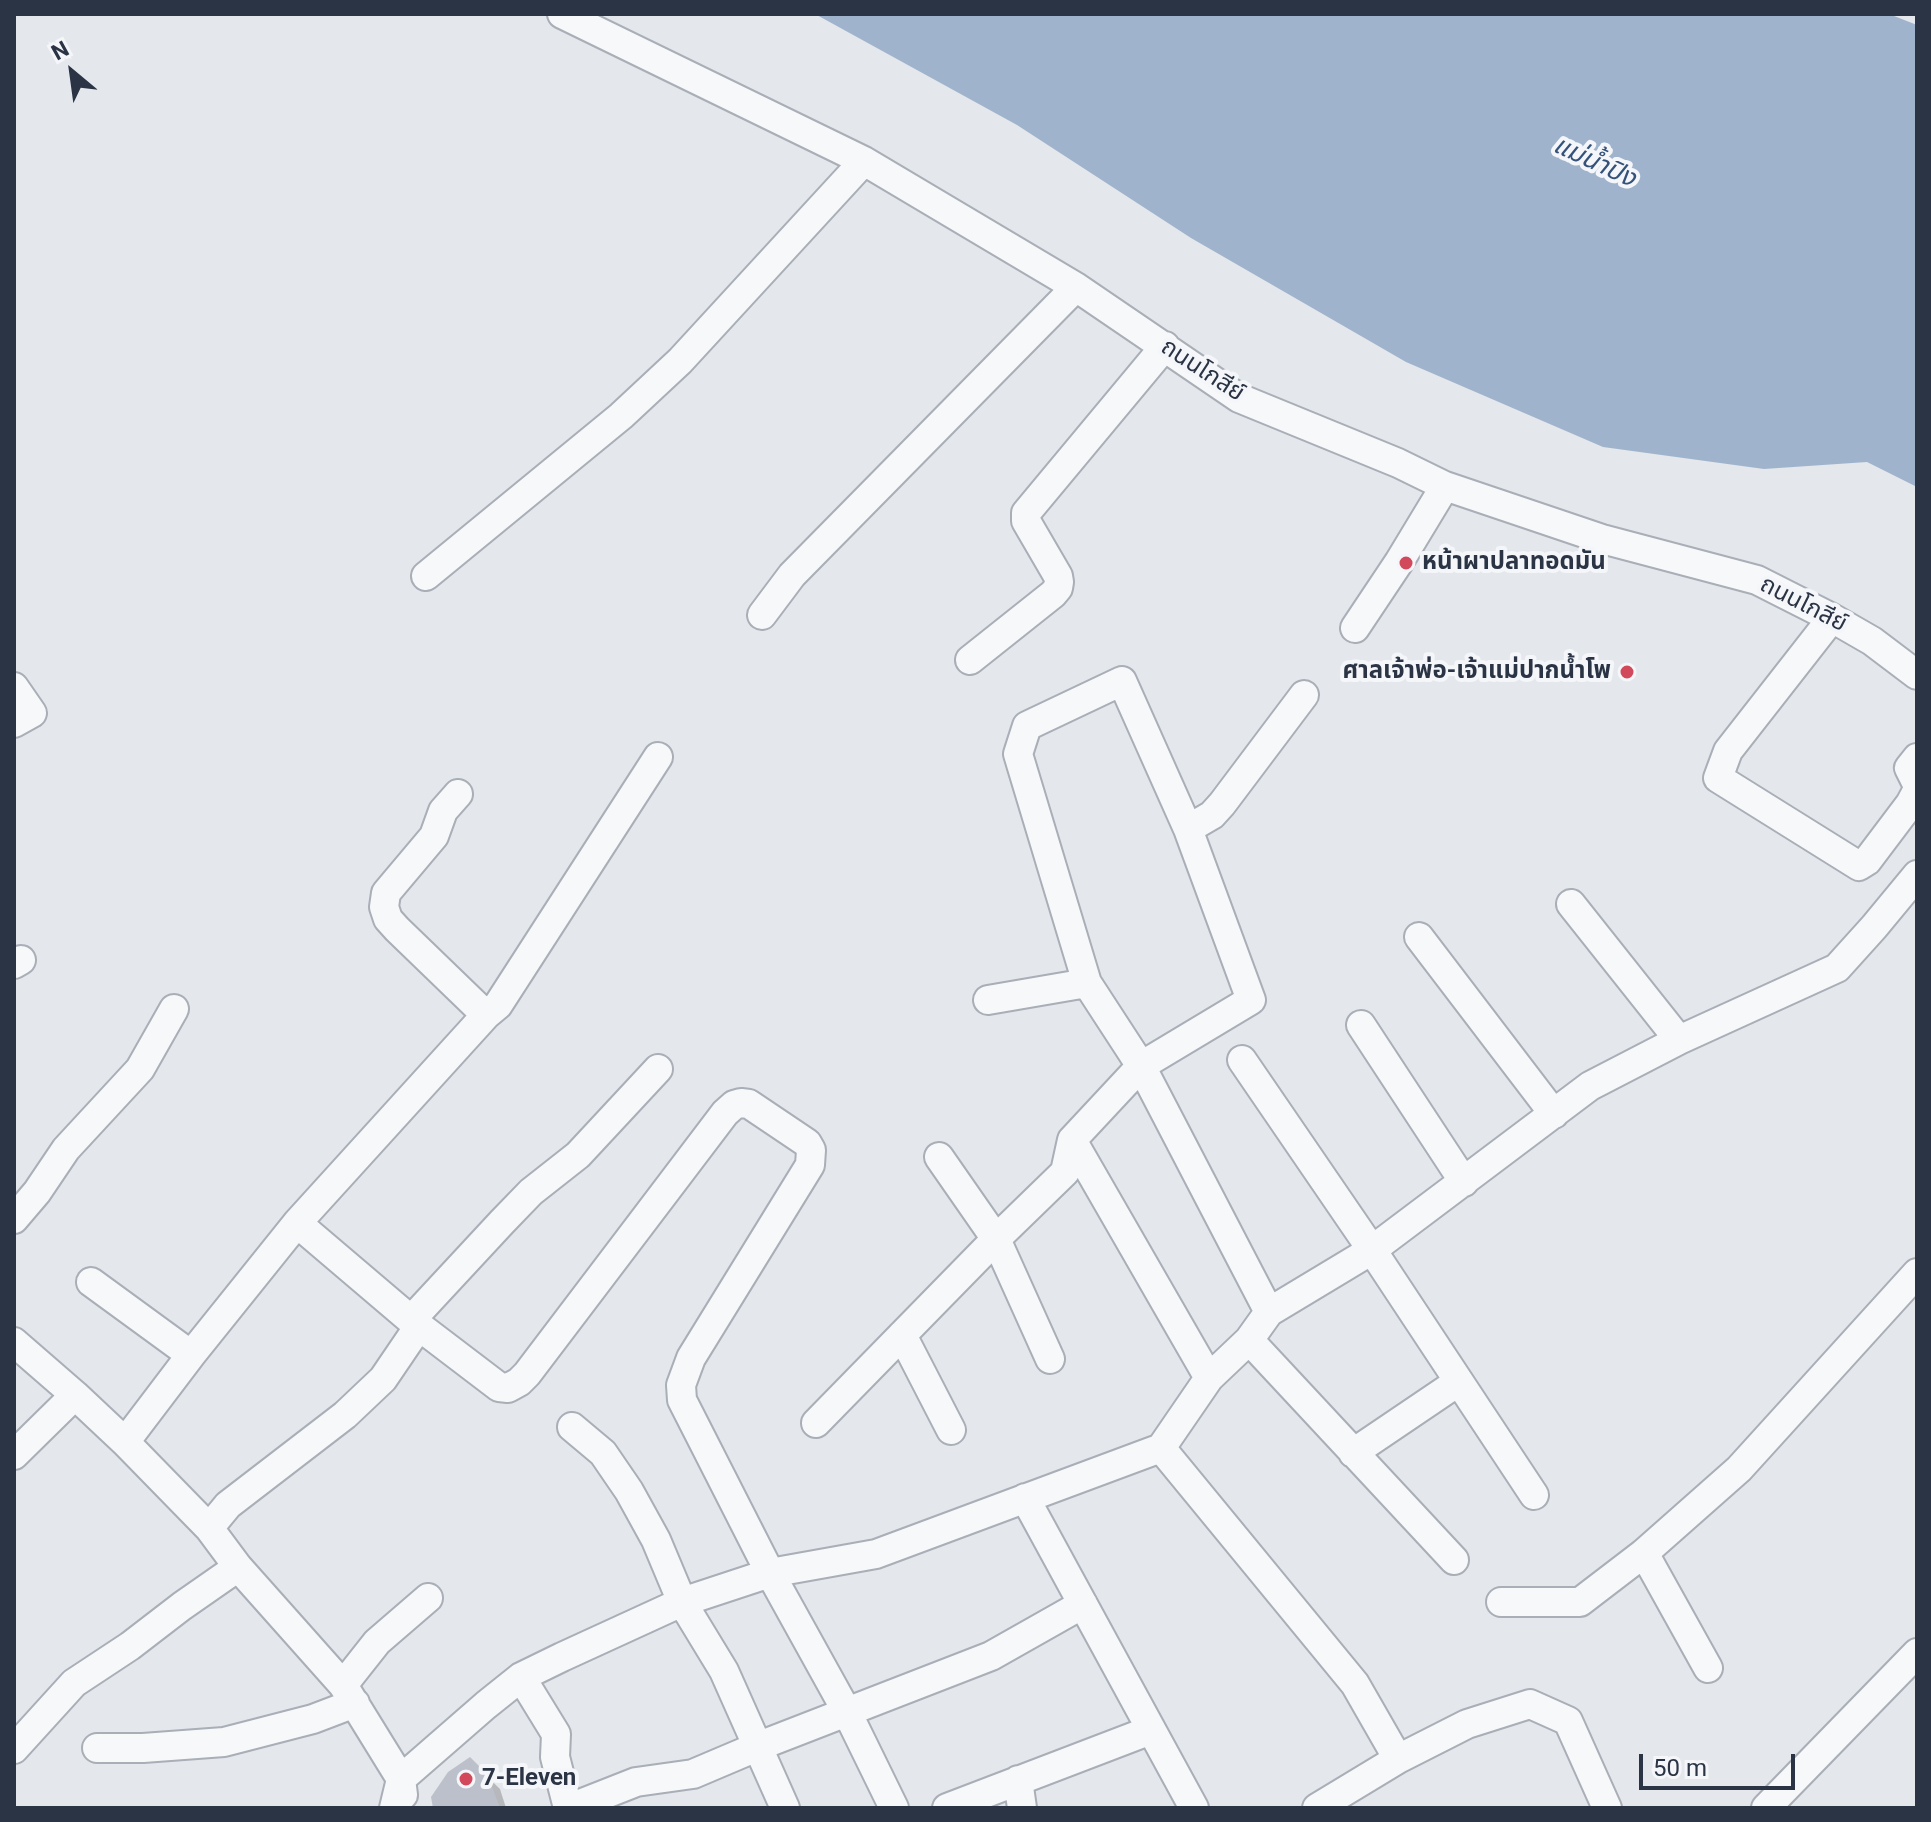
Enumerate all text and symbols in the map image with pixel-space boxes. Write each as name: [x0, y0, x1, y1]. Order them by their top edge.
north arrow: [32, 32, 112, 112]
text: N: [47, 36, 73, 65]
water label: แม่น้ำปิง: [1548, 130, 1640, 196]
street label: ถนนโกสีย์: [1155, 333, 1249, 409]
place label: หน้าผาปลาทอดมัน: [1422, 549, 1606, 577]
marker: หน้าผาปลาทอดมัน: [1397, 554, 1415, 572]
street label: ถนนโกสีย์: [1755, 571, 1851, 639]
place label: ศาลเจ้าพ่อ-เจ้าแม่ปากน้ำโพ: [1342, 658, 1611, 686]
marker: ศาลเจ้าพ่อ-เจ้าแม่ปากน้ำโพ: [1618, 663, 1636, 681]
scale bar: [1643, 1738, 1799, 1788]
text: 50 m: [1653, 1754, 1707, 1782]
place label: 7-Eleven: [482, 1765, 576, 1793]
marker: 7-Eleven: [457, 1770, 475, 1788]

